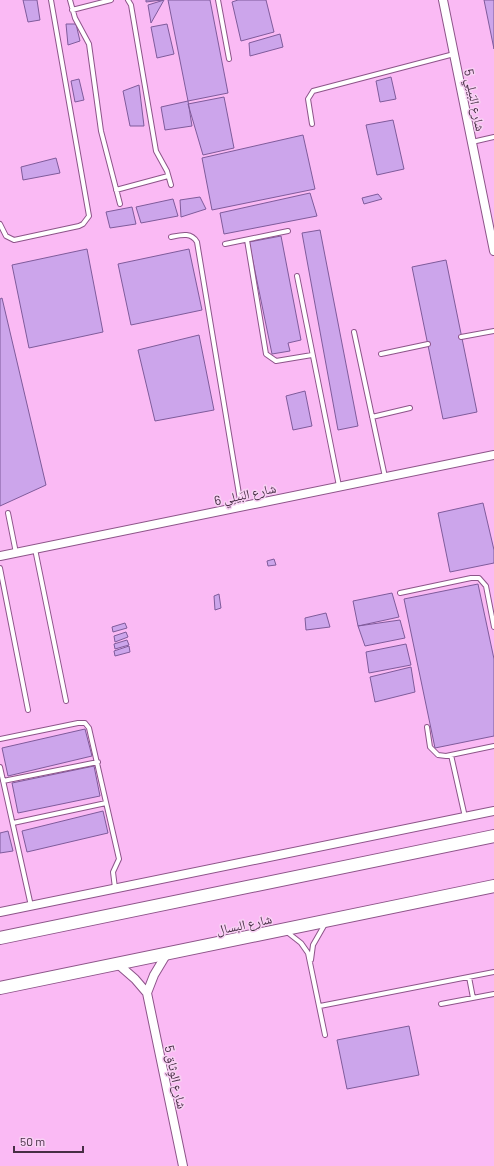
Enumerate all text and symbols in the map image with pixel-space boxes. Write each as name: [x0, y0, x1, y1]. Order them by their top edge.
street label: شارع البَيلِي 5: [458, 68, 489, 133]
street label: شارع البَيلِي 6: [212, 480, 278, 512]
street label: شارع البسال: [215, 910, 274, 940]
street label: شارع الوِثاق 5: [159, 1044, 191, 1111]
scale bar: [14, 1128, 83, 1154]
text: 50 m: [20, 1134, 45, 1148]

